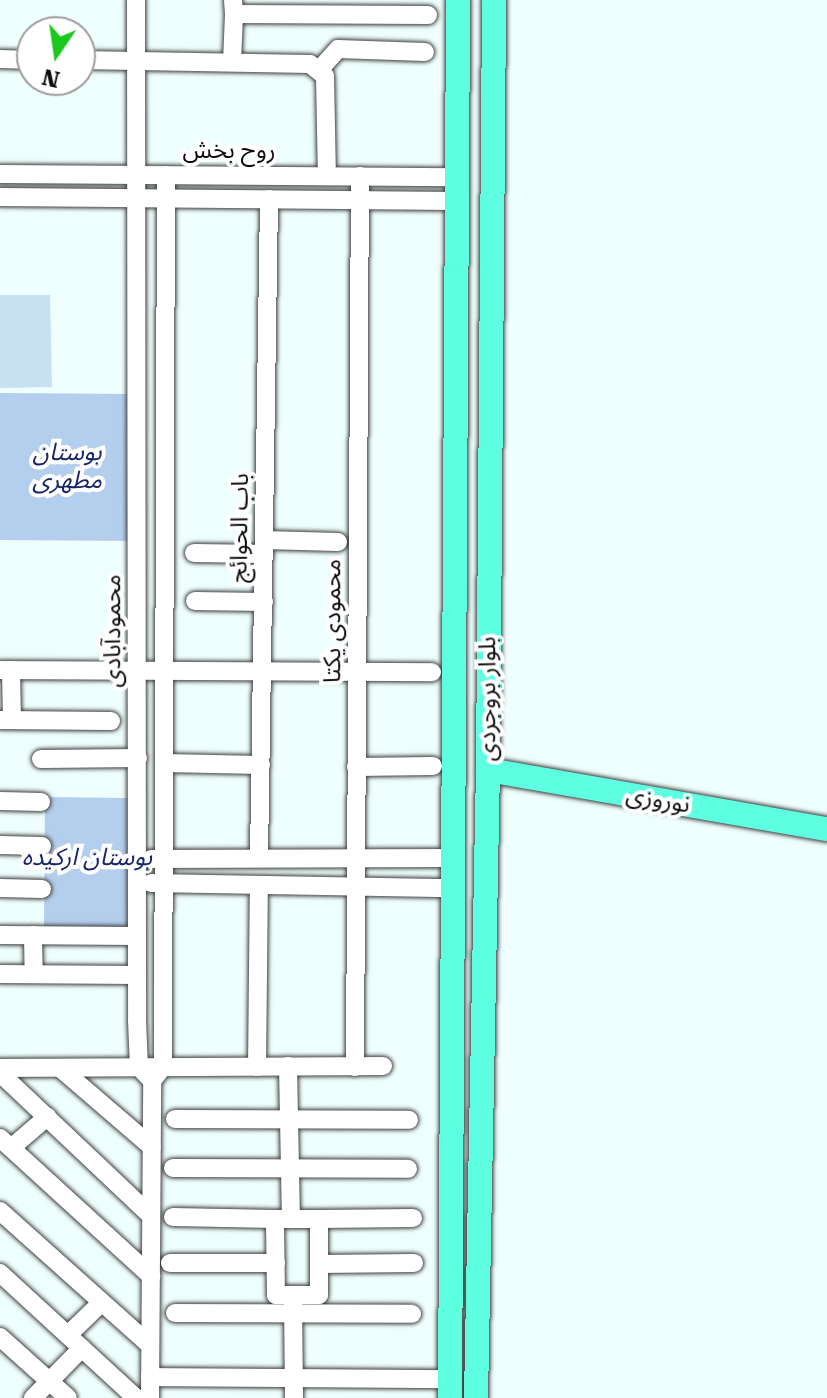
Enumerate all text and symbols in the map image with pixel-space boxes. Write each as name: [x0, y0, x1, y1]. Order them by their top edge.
north arrow: [16, 16, 96, 96]
text: N: [40, 64, 62, 92]
street label: روح بخش: [182, 137, 276, 165]
park label: بوستان مطهری: [32, 439, 102, 495]
street label: باب الحوائج: [225, 473, 255, 583]
street label: محمودی یکتا: [319, 559, 347, 683]
street label: محمودآبادی: [99, 574, 127, 688]
street label: بلوار بروجردی: [474, 637, 502, 761]
street label: نوروزی: [624, 780, 692, 820]
park label: بوستان ارکیده: [22, 844, 152, 872]

